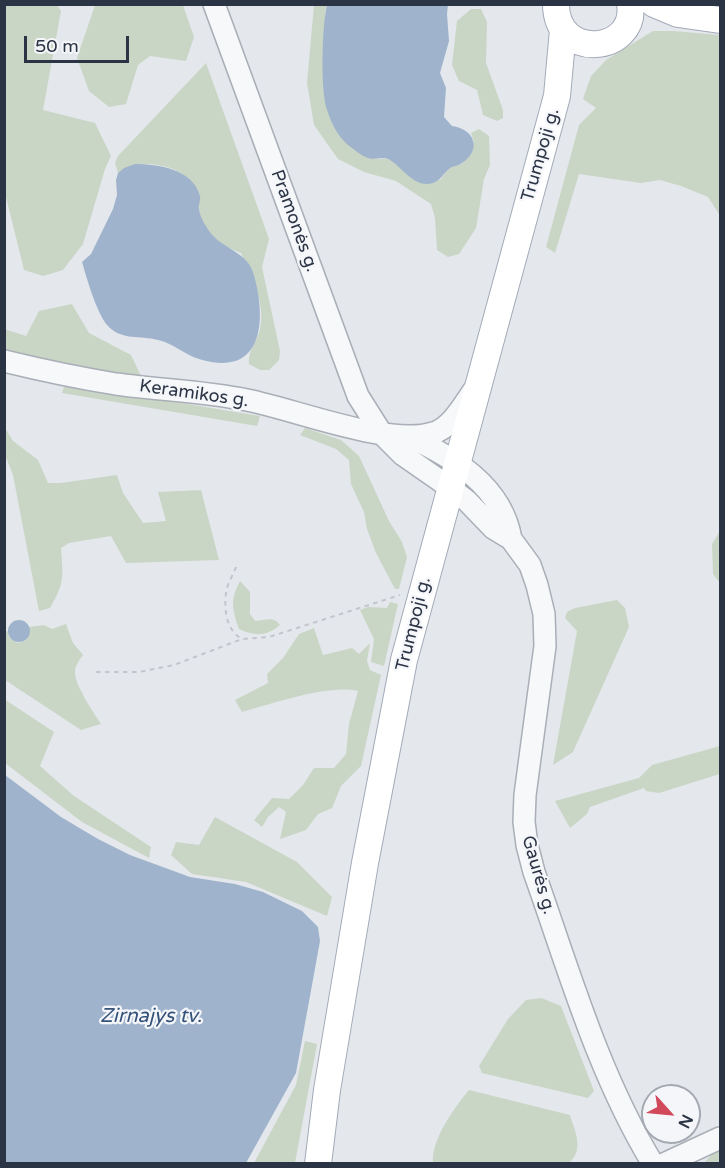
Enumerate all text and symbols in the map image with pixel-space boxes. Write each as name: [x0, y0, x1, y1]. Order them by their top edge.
scale bar: [27, 24, 132, 62]
text: 50 m: [35, 35, 79, 57]
street label: Trumpoji g.: [517, 106, 565, 204]
street label: Pramonės g.: [266, 167, 322, 275]
street label: Keramikos g.: [138, 376, 250, 412]
street label: Trumpoji g.: [392, 575, 436, 673]
street label: Gaurės g.: [516, 833, 560, 917]
water label: Zirnajys tv.: [100, 1005, 202, 1029]
north arrow: [641, 1084, 701, 1144]
text: N: [673, 1111, 697, 1132]

